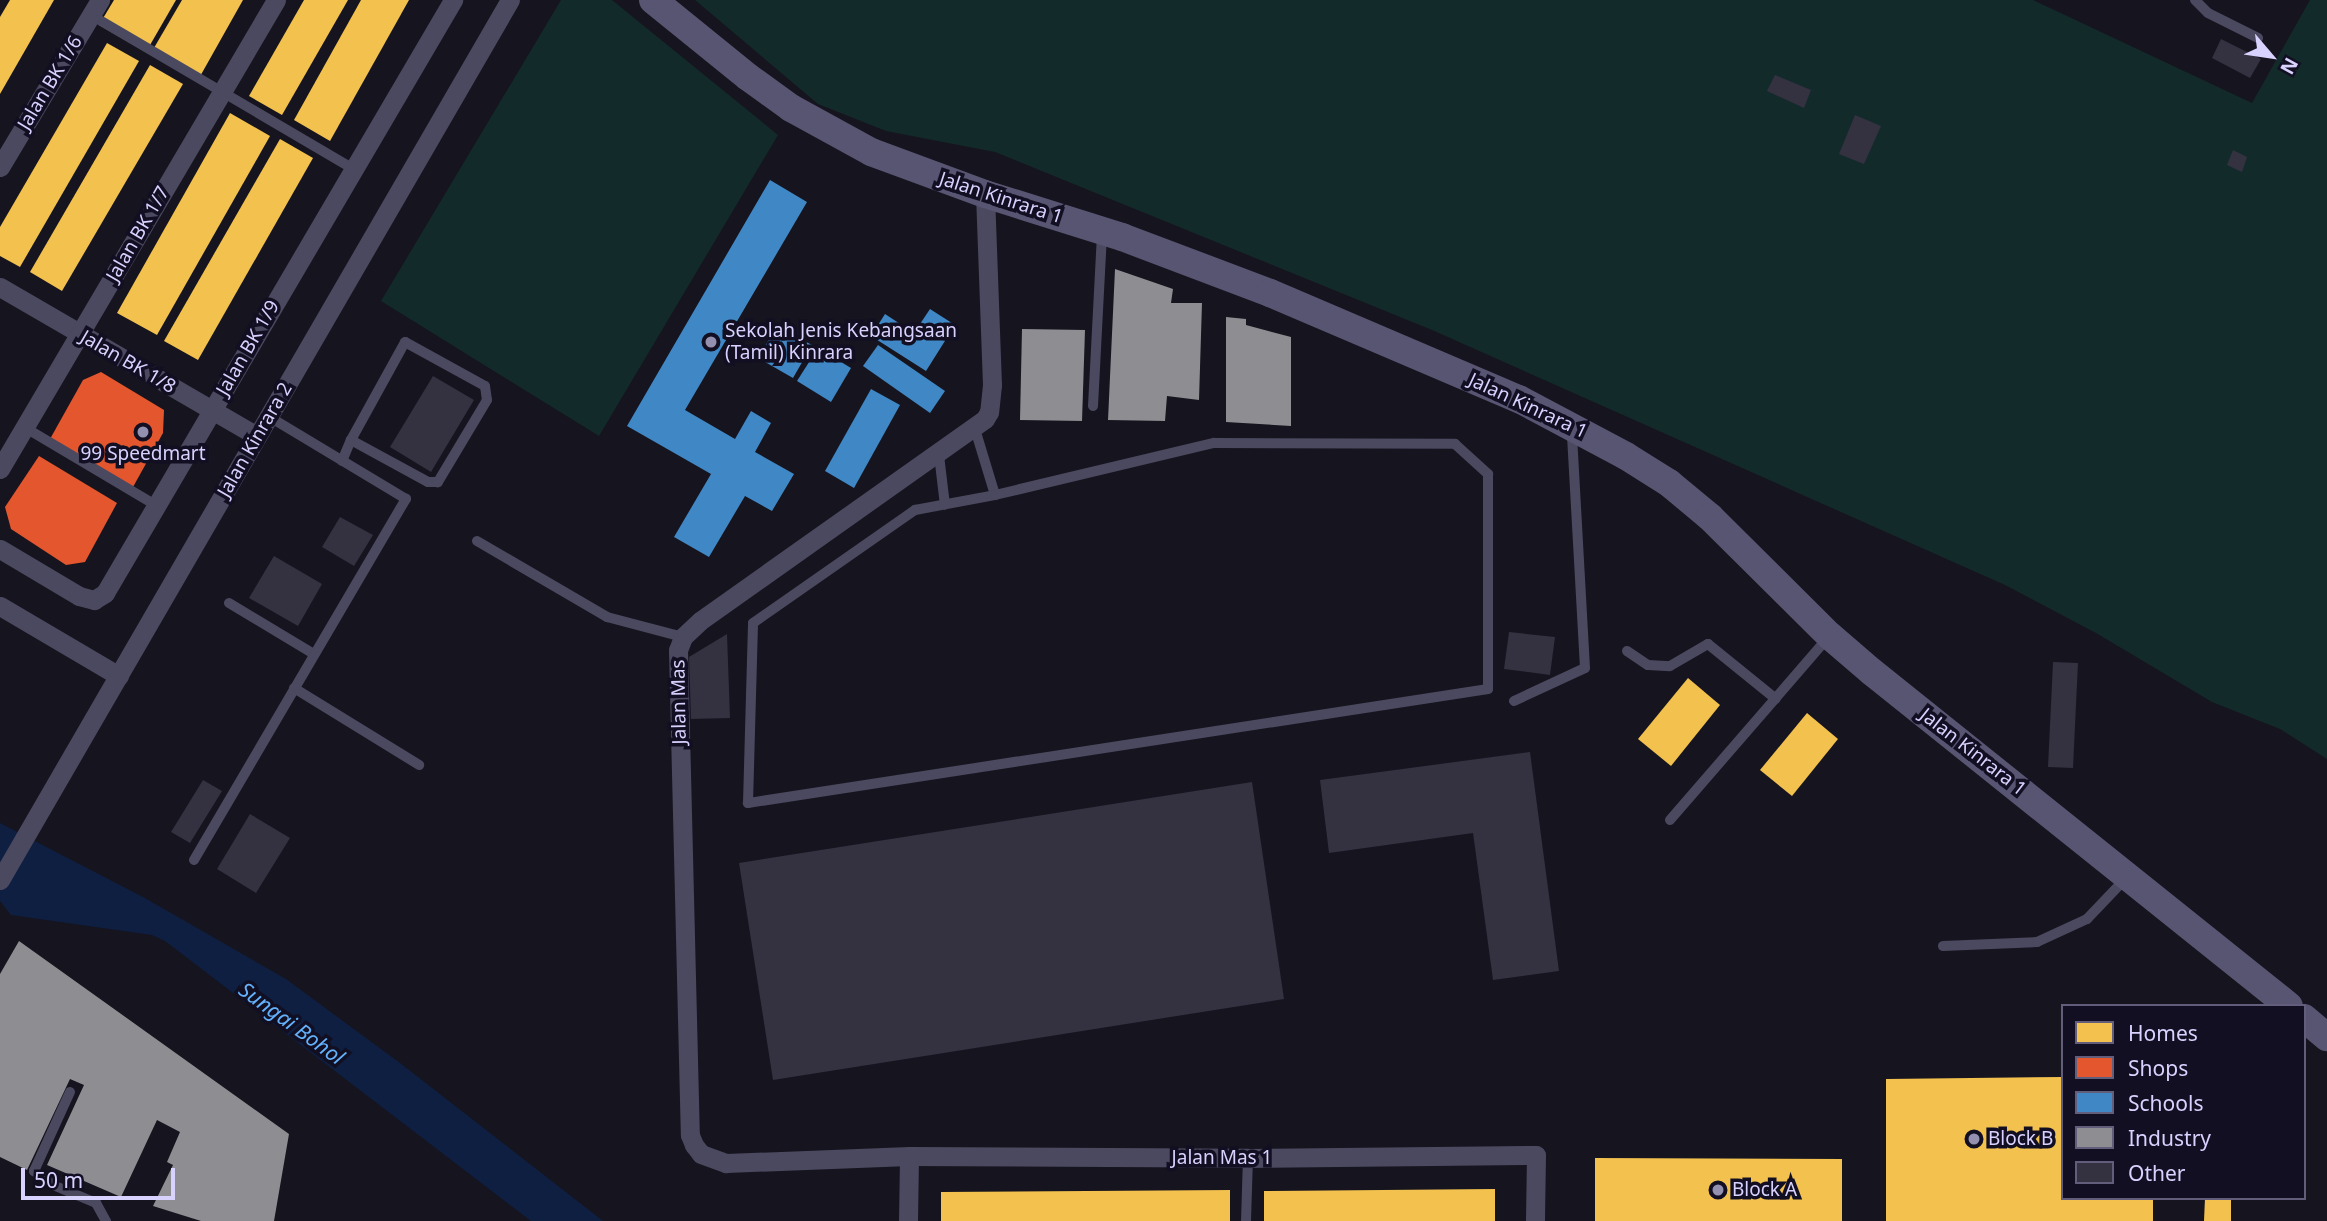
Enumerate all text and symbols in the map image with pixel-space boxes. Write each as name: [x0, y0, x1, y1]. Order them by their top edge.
north arrow: [2236, 21, 2306, 91]
street label: Jalan BK 1/6: [13, 32, 87, 134]
text: N: [2274, 53, 2304, 79]
street label: Jalan Kinrara 1: [936, 167, 1066, 229]
street label: Jalan BK 1/7: [102, 182, 174, 286]
street label: Jalan BK 1/9: [212, 296, 284, 400]
place label: Sekolah Jenis Kebangsaan (Tamil) Kinrara: [725, 320, 957, 364]
street label: Jalan BK 1/8: [76, 326, 180, 398]
marker: Sekolah Jenis Kebangsaan (Tamil) Kinrara: [703, 334, 719, 350]
street label: Jalan Kinrara 1: [1465, 369, 1591, 443]
street label: Jalan Kinrara 2: [213, 379, 297, 501]
marker: 99 Speedmart: [135, 424, 151, 440]
place label: 99 Speedmart: [80, 443, 206, 465]
street label: Jalan Mas: [667, 659, 691, 745]
street label: Jalan Kinrara 1: [1915, 703, 2031, 801]
water label: Sungai Bohol: [235, 976, 349, 1070]
legend: [2061, 1004, 2306, 1200]
text: Homes: [2128, 1019, 2198, 1047]
text: Shops: [2128, 1054, 2188, 1082]
text: Schools: [2128, 1089, 2203, 1117]
text: Industry: [2128, 1124, 2211, 1152]
place label: Block B: [1988, 1128, 2053, 1150]
marker: Block B: [1966, 1131, 1982, 1147]
street label: Jalan Mas 1: [1172, 1147, 1272, 1169]
scale bar: [24, 1154, 178, 1198]
text: Other: [2128, 1159, 2185, 1187]
text: 50 m: [34, 1166, 83, 1194]
place label: Block A: [1732, 1179, 1797, 1201]
marker: Block A: [1710, 1182, 1726, 1198]

